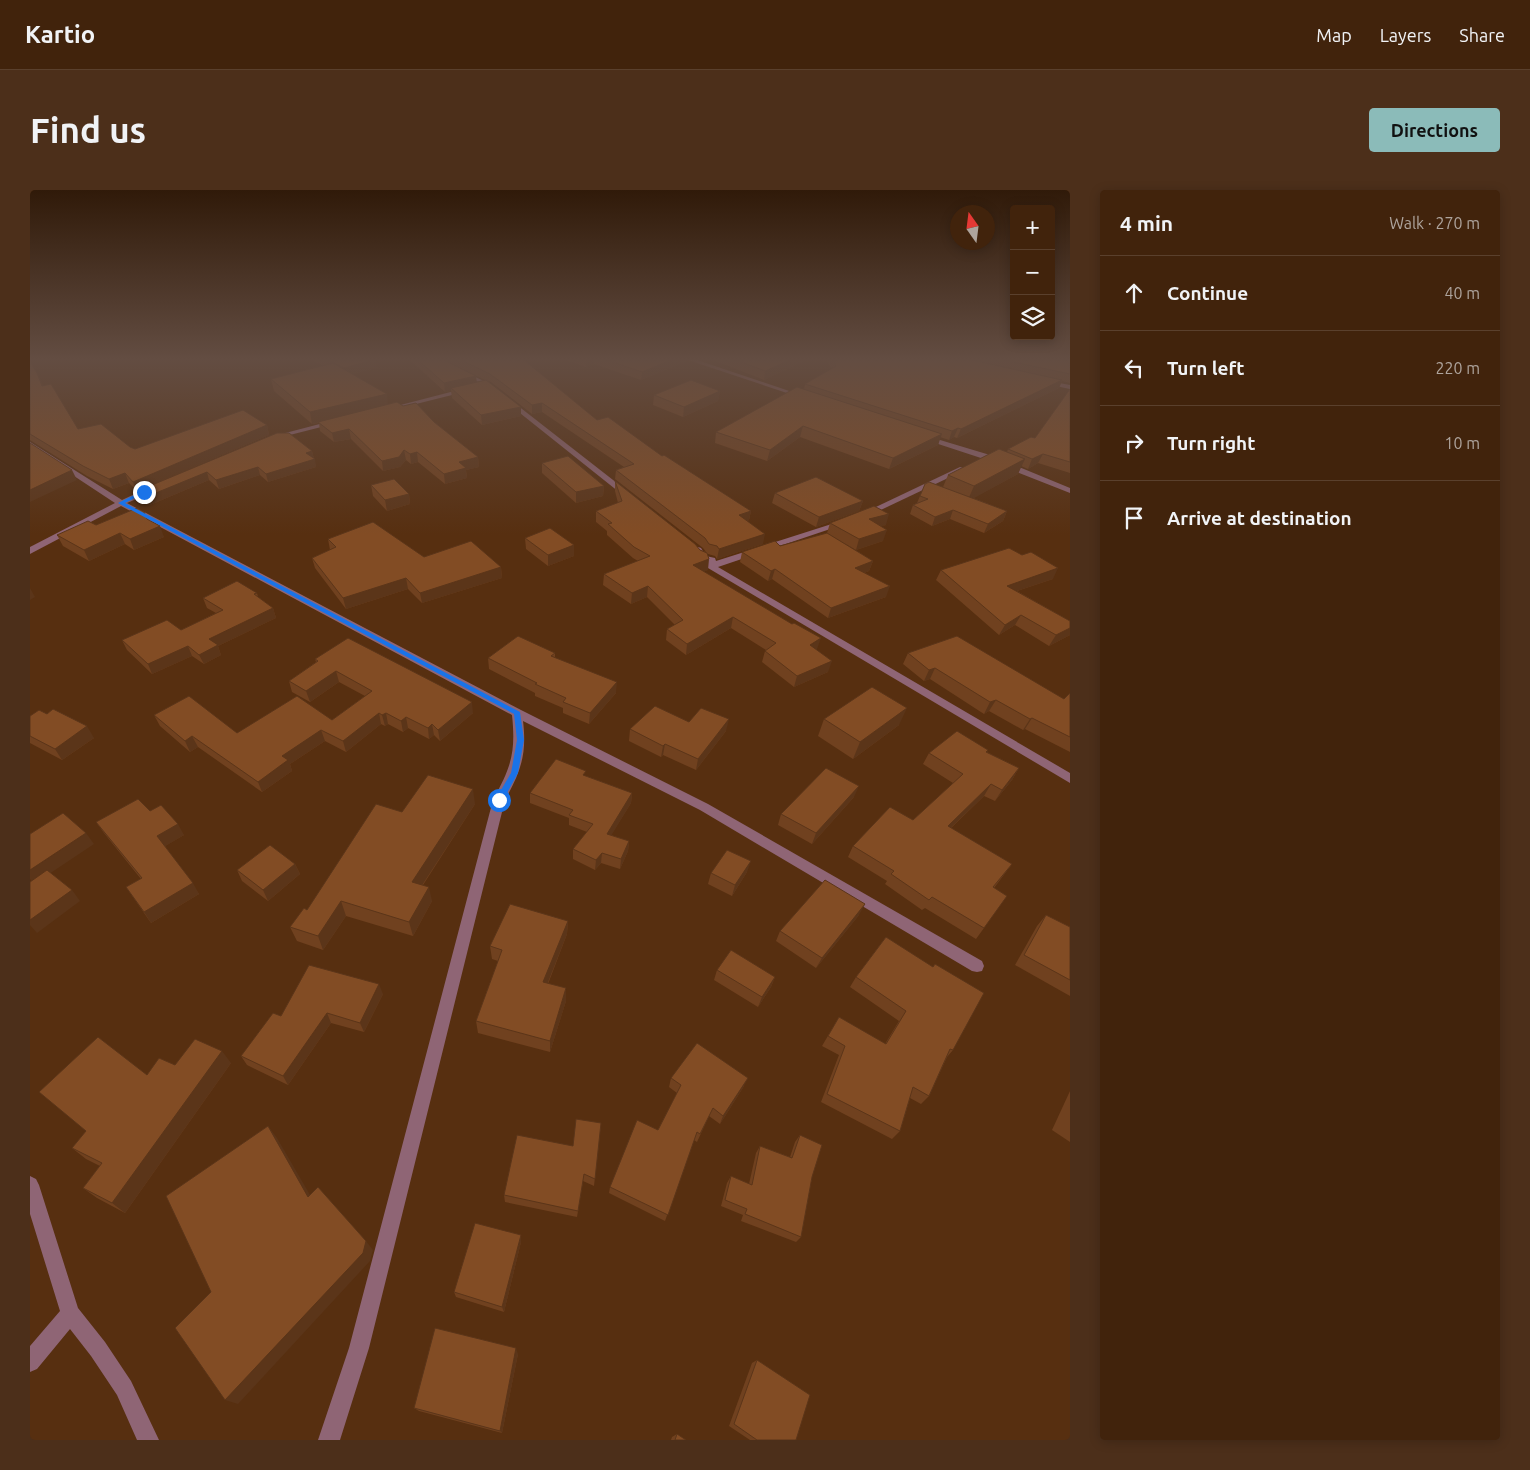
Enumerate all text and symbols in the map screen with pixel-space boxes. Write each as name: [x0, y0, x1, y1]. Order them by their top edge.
text: Kartio: [25, 21, 95, 48]
text: Map: [1316, 25, 1352, 45]
text: Layers: [1380, 25, 1431, 45]
text: Share: [1459, 25, 1505, 45]
button: Directions: [1369, 108, 1500, 152]
text: Find us: [30, 110, 146, 150]
north arrow: [950, 205, 995, 250]
map controls: [1010, 205, 1055, 340]
button: +: [1010, 205, 1055, 250]
text: 4 min: [1120, 211, 1173, 235]
text: Walk · 270 m: [1389, 214, 1480, 232]
button: −: [1010, 250, 1055, 295]
icon: ahead: [1120, 279, 1148, 307]
text: Continue: [1167, 282, 1248, 304]
text: 40 m: [1444, 284, 1480, 302]
button: layers: [1010, 295, 1055, 340]
icon: left: [1120, 354, 1148, 382]
text: Turn left: [1167, 357, 1245, 379]
text: 220 m: [1435, 359, 1480, 377]
icon: right: [1120, 429, 1148, 457]
text: Turn right: [1167, 432, 1255, 454]
text: 10 m: [1444, 434, 1480, 452]
route end: [133, 481, 156, 504]
icon: arrive: [1120, 504, 1148, 532]
text: Arrive at destination: [1167, 507, 1352, 529]
route start: [488, 789, 511, 812]

